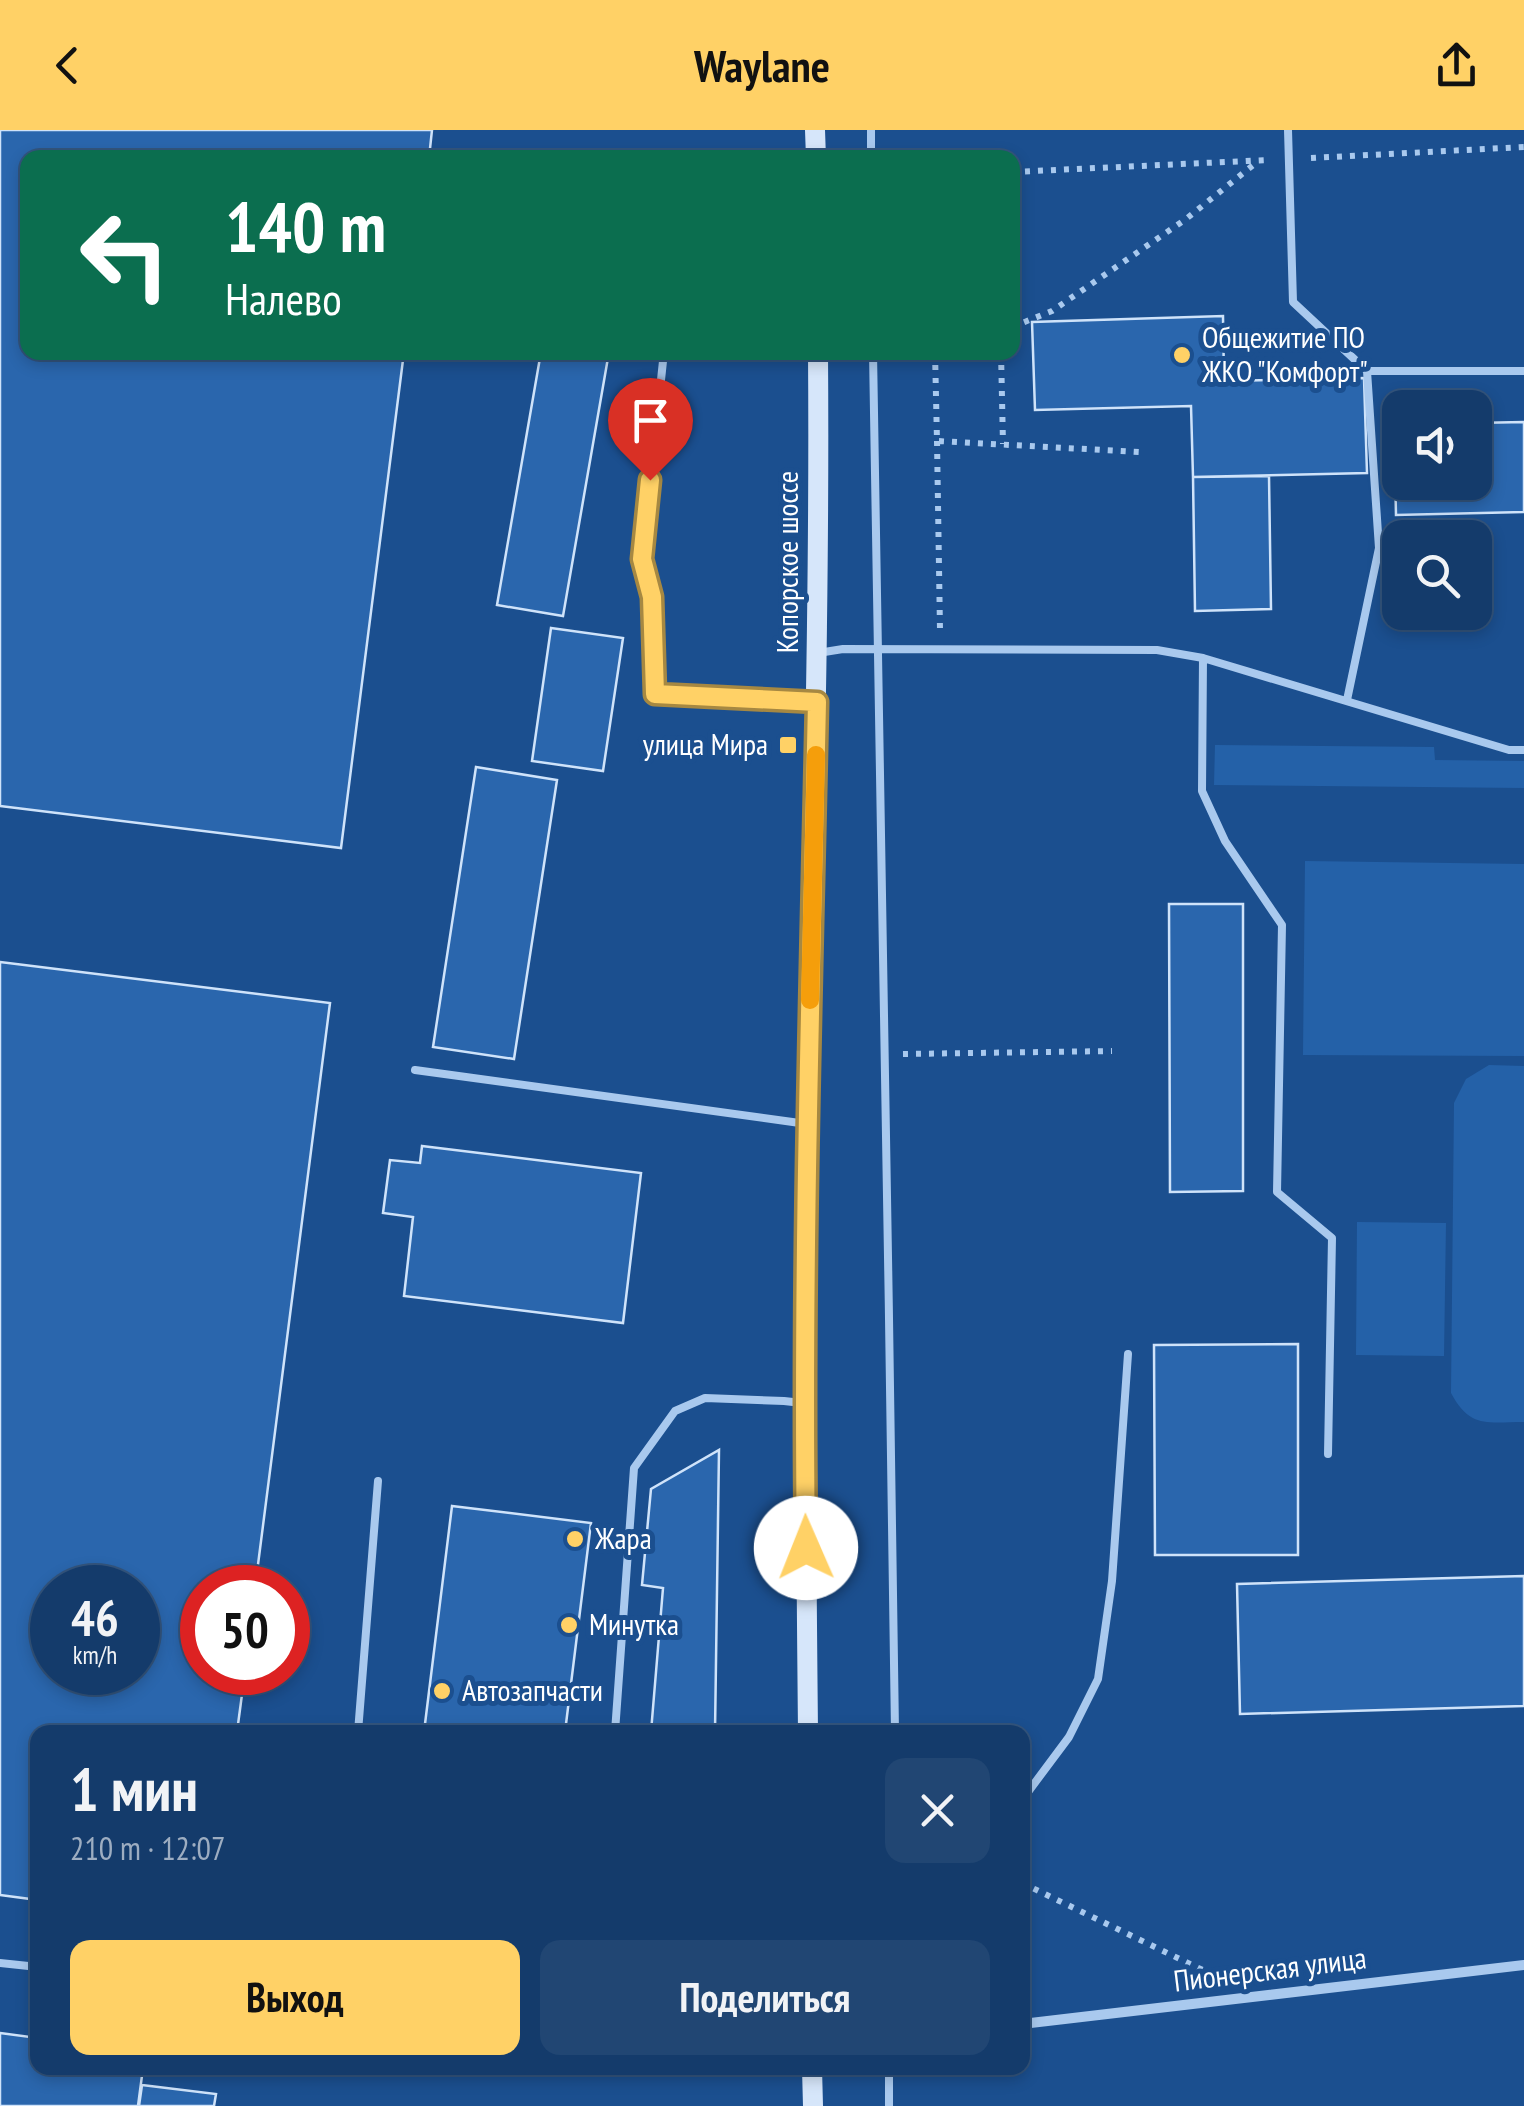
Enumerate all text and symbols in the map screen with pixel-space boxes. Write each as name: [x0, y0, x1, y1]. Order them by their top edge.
text: Waylane: [694, 36, 830, 94]
icon: back: [40, 38, 95, 93]
icon: share: [1429, 38, 1484, 93]
text: 140 m: [225, 181, 386, 271]
icon: left: [60, 190, 190, 320]
text: Налево: [225, 269, 342, 327]
place label: Общежитие ПО ЖКО "Комфорт": [1201, 317, 1368, 390]
marker: Общежитие ПО ЖКО "Комфорт": [1171, 344, 1193, 366]
pin: [608, 378, 693, 481]
map controls: [1382, 390, 1492, 630]
button: sound: [1382, 390, 1492, 500]
icon: arrive: [623, 393, 678, 448]
street label: Копорское шоссе: [767, 471, 806, 653]
button: search: [1382, 520, 1492, 630]
place label: улица Мира: [643, 724, 768, 763]
marker: улица Мира: [777, 734, 799, 756]
position arrow: [754, 1496, 858, 1600]
place label: Жара: [594, 1518, 652, 1557]
marker: Жара: [564, 1528, 586, 1550]
speed limit sign: 50: [180, 1565, 310, 1695]
text: 46: [71, 1585, 119, 1650]
place label: Минутка: [589, 1604, 679, 1643]
marker: Минутка: [558, 1614, 580, 1636]
text: km/h: [73, 1639, 117, 1671]
place label: Автозапчасти: [462, 1670, 603, 1709]
marker: Автозапчасти: [431, 1680, 453, 1702]
text: 1 мин: [70, 1750, 198, 1828]
button: close: [885, 1758, 990, 1863]
text: 210 m · 12:07: [70, 1827, 225, 1869]
street label: Пионерская улица: [1171, 1937, 1368, 2000]
button: Выход: [70, 1940, 520, 2055]
button: Поделиться: [540, 1940, 990, 2055]

